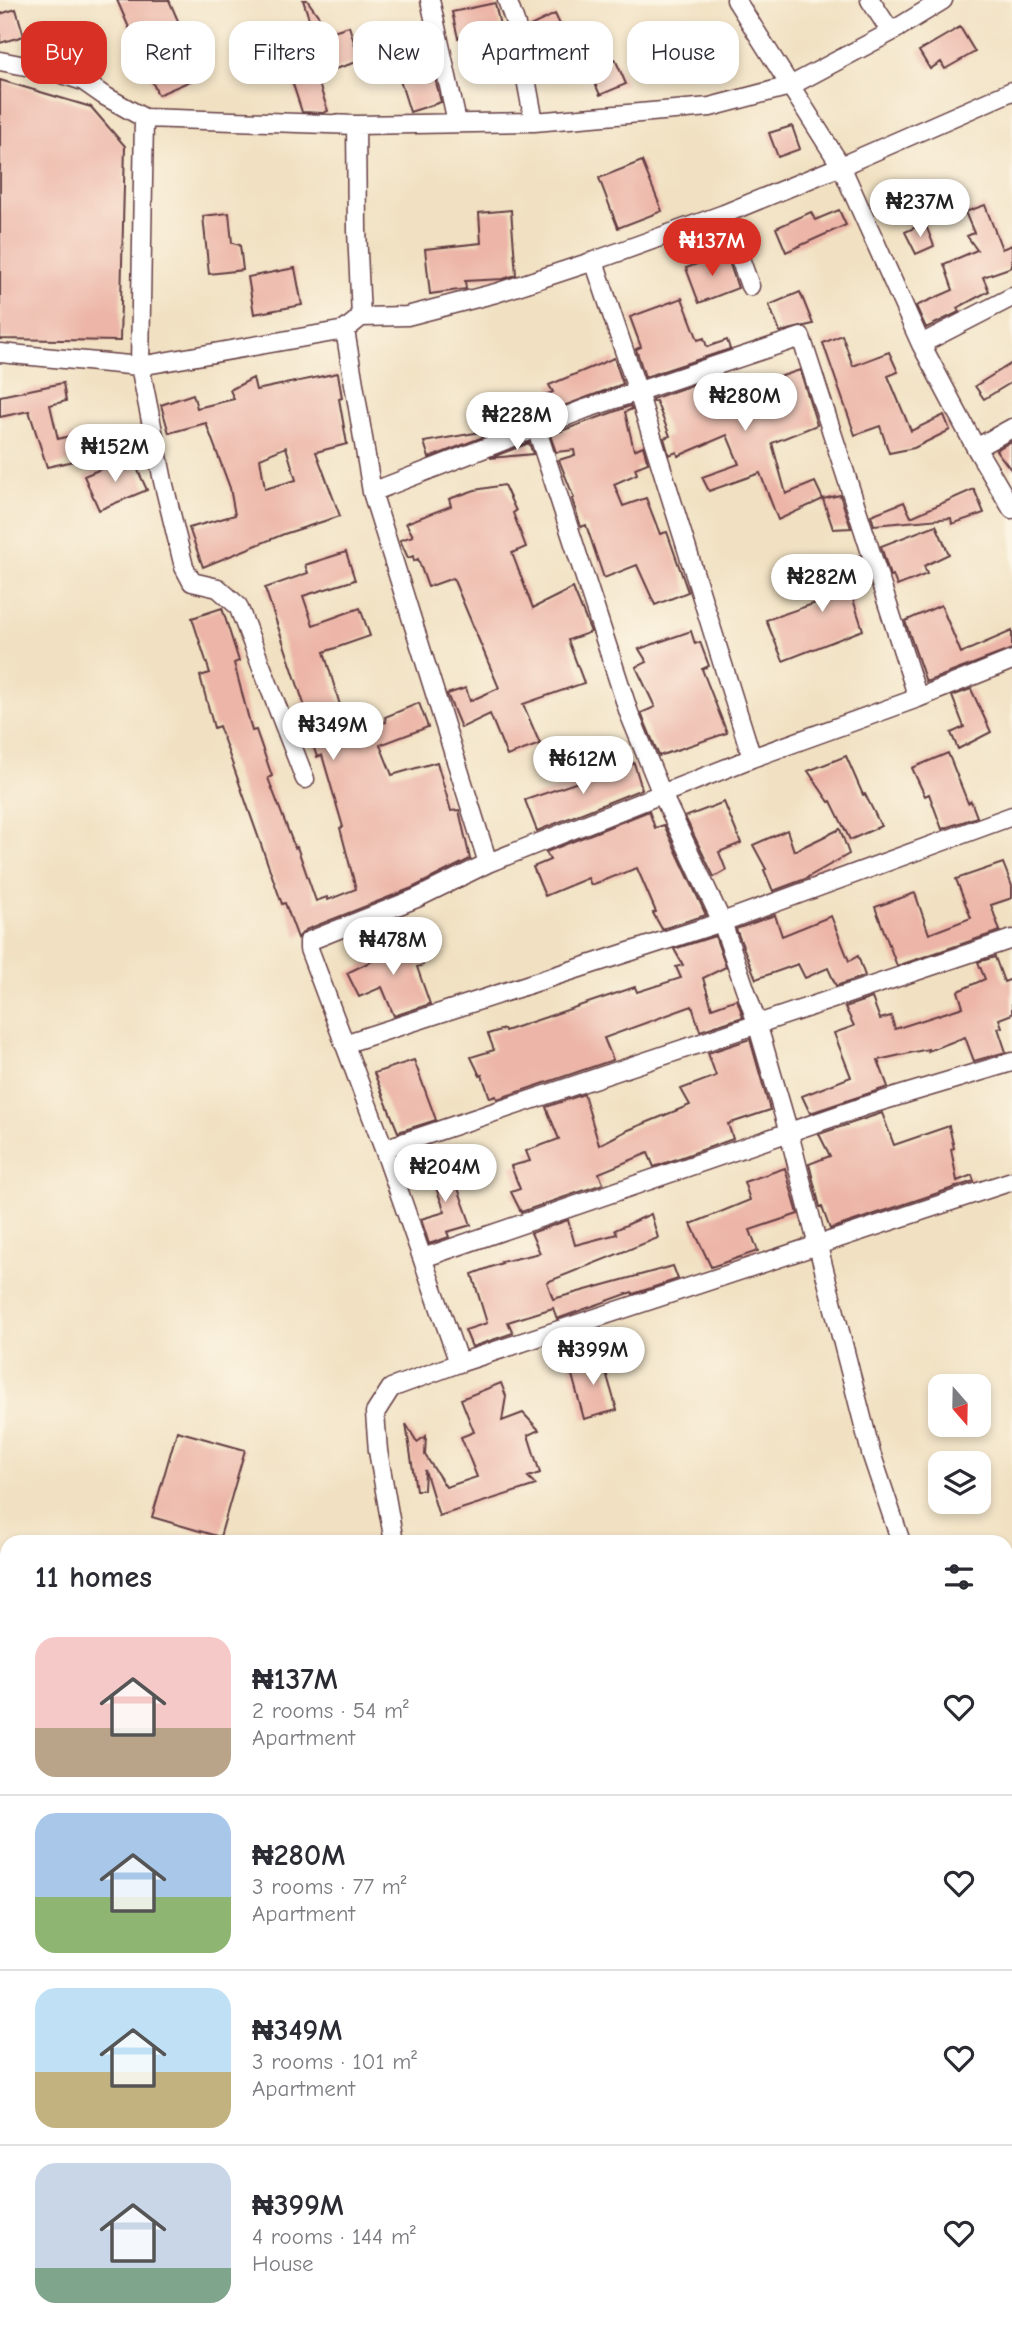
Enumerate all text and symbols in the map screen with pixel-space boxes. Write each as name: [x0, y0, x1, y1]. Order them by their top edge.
chip: Buy: [21, 21, 107, 84]
chip: Rent: [121, 21, 215, 84]
chip: Filters: [229, 21, 339, 84]
chip: New: [353, 21, 444, 84]
chip: Apartment: [458, 21, 613, 84]
chip: House: [627, 21, 739, 84]
pin: ₦237M: [871, 180, 969, 239]
text: ₦237M: [886, 188, 954, 215]
pin: ₦137M: [663, 218, 761, 278]
text: ₦137M: [679, 227, 745, 254]
pin: ₦280M: [696, 374, 794, 433]
text: ₦280M: [709, 382, 781, 409]
pin: ₦228M: [468, 392, 566, 452]
text: ₦228M: [482, 401, 552, 428]
pin: ₦152M: [66, 424, 164, 484]
text: ₦152M: [81, 433, 149, 460]
pin: ₦282M: [773, 554, 871, 614]
text: ₦282M: [787, 563, 857, 590]
pin: ₦349M: [284, 702, 382, 762]
text: ₦349M: [298, 711, 368, 738]
pin: ₦612M: [534, 736, 632, 796]
text: ₦612M: [549, 745, 617, 772]
pin: ₦478M: [344, 918, 442, 977]
text: ₦478M: [359, 926, 427, 953]
pin: ₦204M: [396, 1144, 494, 1204]
text: ₦204M: [410, 1153, 480, 1180]
pin: ₦399M: [544, 1328, 642, 1387]
text: ₦399M: [558, 1336, 628, 1363]
north arrow: [928, 1374, 990, 1437]
map controls: [928, 1374, 991, 1514]
button: layers: [928, 1451, 991, 1514]
icon: filters: [940, 1558, 978, 1596]
text: 11 homes: [35, 1560, 152, 1595]
text: ₦137M: [252, 1662, 338, 1697]
icon: home: [91, 1665, 175, 1749]
icon: heart: [940, 1688, 978, 1726]
text: 2 rooms · 54 m²: [252, 1697, 409, 1724]
text: Apartment: [252, 1724, 355, 1751]
text: ₦280M: [252, 1838, 345, 1873]
icon: home: [91, 1841, 175, 1925]
icon: heart: [940, 1864, 978, 1902]
text: 3 rooms · 77 m²: [252, 1873, 407, 1900]
text: Apartment: [252, 1900, 355, 1927]
text: ₦349M: [252, 2013, 342, 2048]
icon: home: [91, 2016, 175, 2100]
icon: heart: [940, 2039, 978, 2077]
text: 3 rooms · 101 m²: [252, 2048, 417, 2075]
text: Apartment: [252, 2075, 355, 2102]
text: ₦399M: [252, 2188, 344, 2223]
icon: home: [91, 2191, 175, 2275]
icon: heart: [940, 2214, 978, 2252]
text: 4 rooms · 144 m²: [252, 2223, 416, 2250]
text: House: [252, 2250, 314, 2277]

